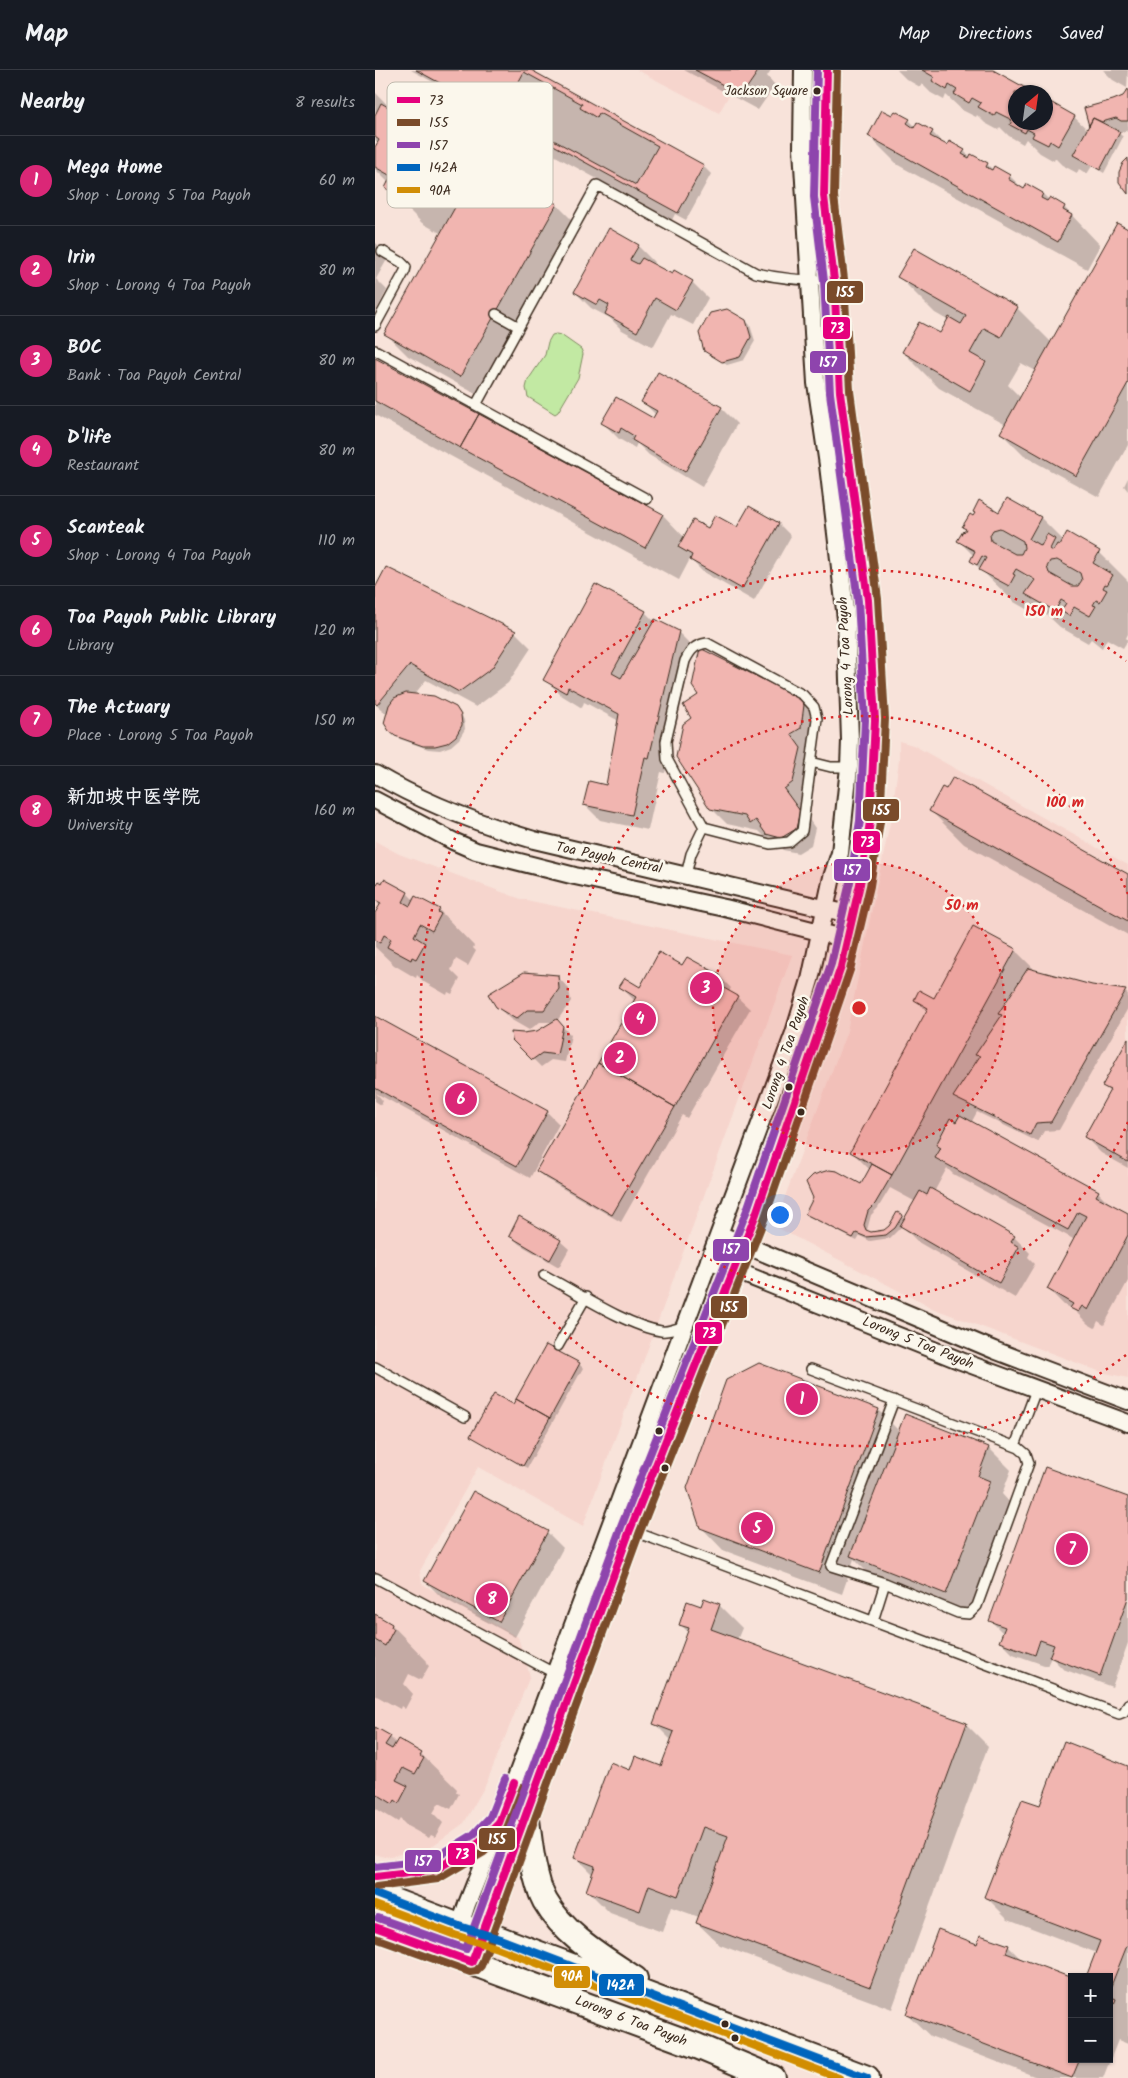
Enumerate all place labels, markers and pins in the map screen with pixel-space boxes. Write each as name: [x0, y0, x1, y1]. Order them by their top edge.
place label: Jackson Square: [725, 81, 808, 102]
marker: Jackson Square: [812, 86, 822, 96]
pin: 3: [690, 969, 722, 1007]
centre of rings: [850, 999, 868, 1017]
pin: 4: [624, 1000, 656, 1038]
pin: 2: [604, 1039, 636, 1077]
pin: 6: [445, 1080, 477, 1118]
unlabelled marker: [784, 1082, 794, 1092]
unlabelled marker: [796, 1107, 806, 1117]
pin: 1: [786, 1380, 818, 1418]
unlabelled marker: [654, 1426, 664, 1436]
unlabelled marker: [660, 1463, 670, 1473]
pin: 5: [741, 1509, 773, 1547]
pin: 7: [1056, 1530, 1088, 1568]
pin: 8: [476, 1580, 508, 1618]
unlabelled marker: [720, 2019, 730, 2029]
unlabelled marker: [730, 2033, 740, 2043]

